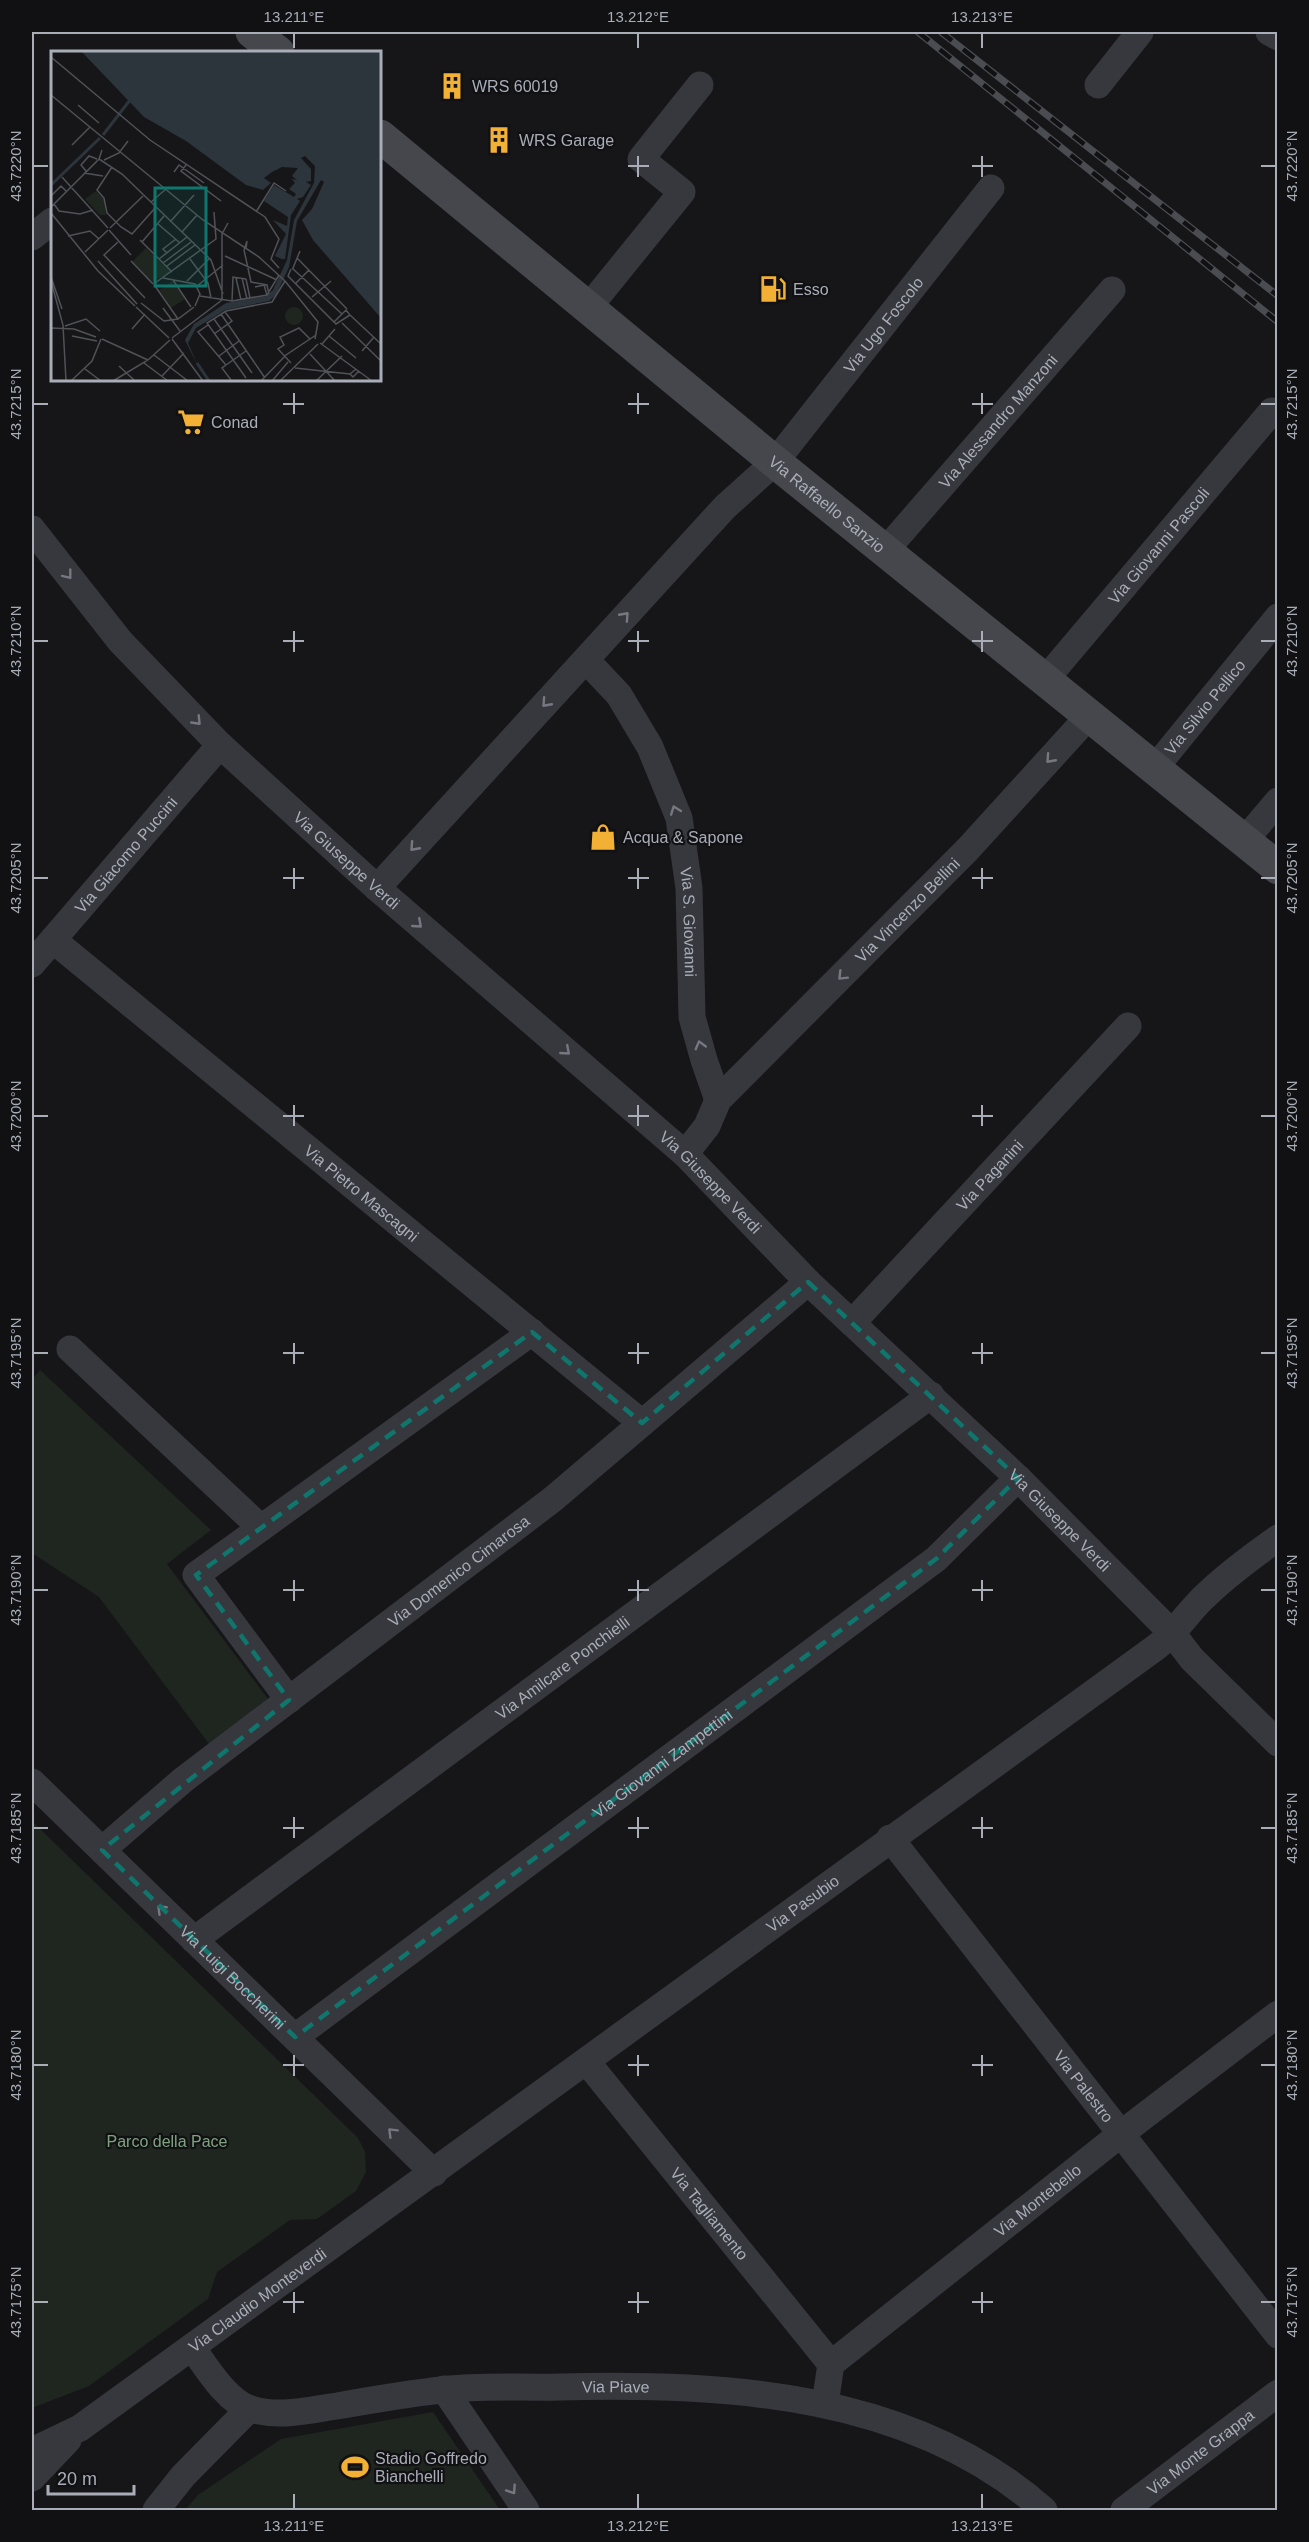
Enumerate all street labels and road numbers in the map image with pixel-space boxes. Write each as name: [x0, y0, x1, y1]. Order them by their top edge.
street label: Via Ugo Foscolo: [840, 273, 926, 376]
street label: Via Alessandro Manzoni: [935, 351, 1061, 491]
street label: Via Raffaello Sanzio: [766, 452, 888, 556]
street label: Via Giovanni Pascoli: [1105, 484, 1212, 607]
street label: Via Silvio Pellico: [1161, 656, 1248, 758]
street label: Via Giacomo Puccini: [71, 793, 180, 916]
street label: Via Giuseppe Verdi: [290, 808, 403, 912]
street label: Via Vincenzo Bellini: [852, 854, 963, 966]
street label: Via S. Giovanni: [678, 866, 700, 977]
street label: Via Giuseppe Verdi: [656, 1128, 765, 1237]
street label: Via Paganini: [953, 1136, 1026, 1214]
street label: Via Pietro Mascagni: [301, 1141, 422, 1245]
street label: Via Giuseppe Verdi: [1005, 1465, 1114, 1575]
street label: Via Domenico Cimarosa: [385, 1512, 532, 1630]
street label: Via Amilcare Ponchielli: [492, 1613, 632, 1723]
street label: Via Giovanni Zampettini: [589, 1706, 735, 1821]
street label: Via Pasubio: [763, 1871, 842, 1935]
street label: Via Luigi Boccherini: [176, 1922, 289, 2032]
street label: Via Palestro: [1051, 2047, 1117, 2126]
street label: Via Montebello: [991, 2161, 1084, 2240]
street label: Via Tagliamento: [667, 2164, 752, 2263]
street label: Via Claudio Monteverdi: [185, 2244, 329, 2355]
street label: Via Piave: [582, 2378, 650, 2395]
street label: Via Monte Grappa: [1144, 2406, 1257, 2498]

